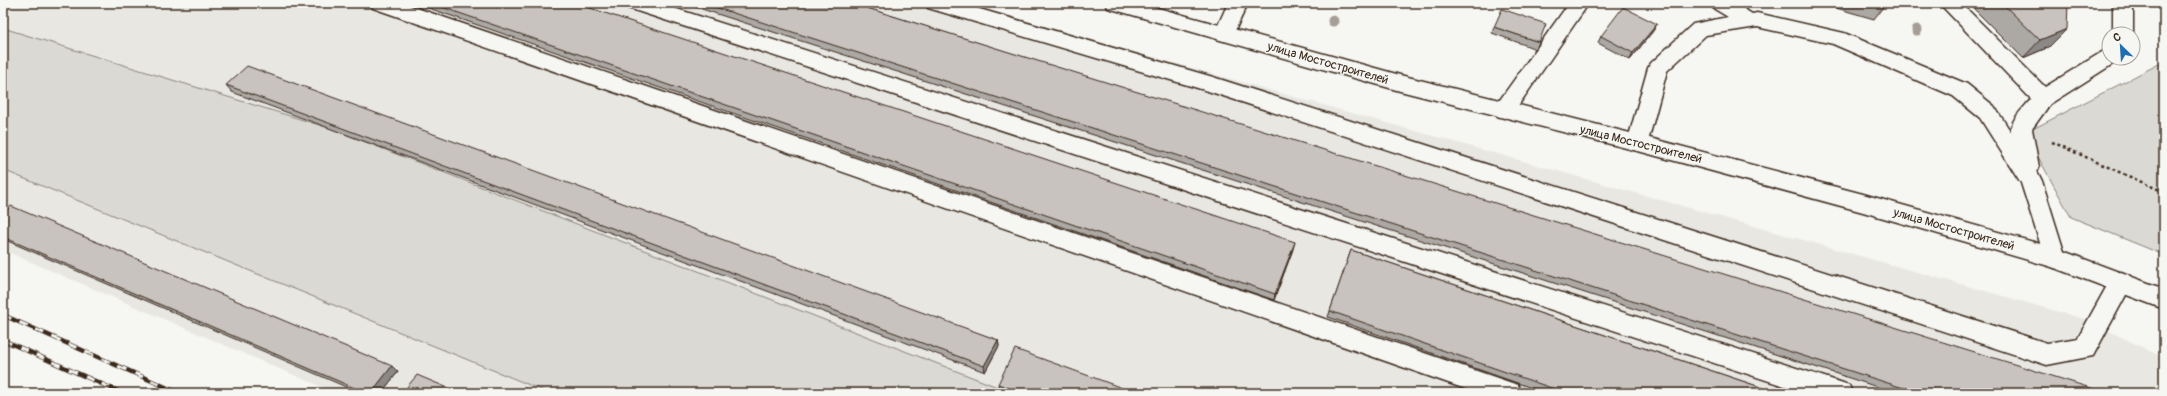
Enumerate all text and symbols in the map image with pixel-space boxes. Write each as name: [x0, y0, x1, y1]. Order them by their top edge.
north arrow: [2101, 26, 2141, 66]
text: С: [2111, 30, 2123, 45]
street label: улица Мостостроителей: [1265, 39, 1390, 88]
street label: улица Мостостроителей: [1577, 122, 1704, 167]
street label: улица Мостостроителей: [1891, 205, 2016, 254]

